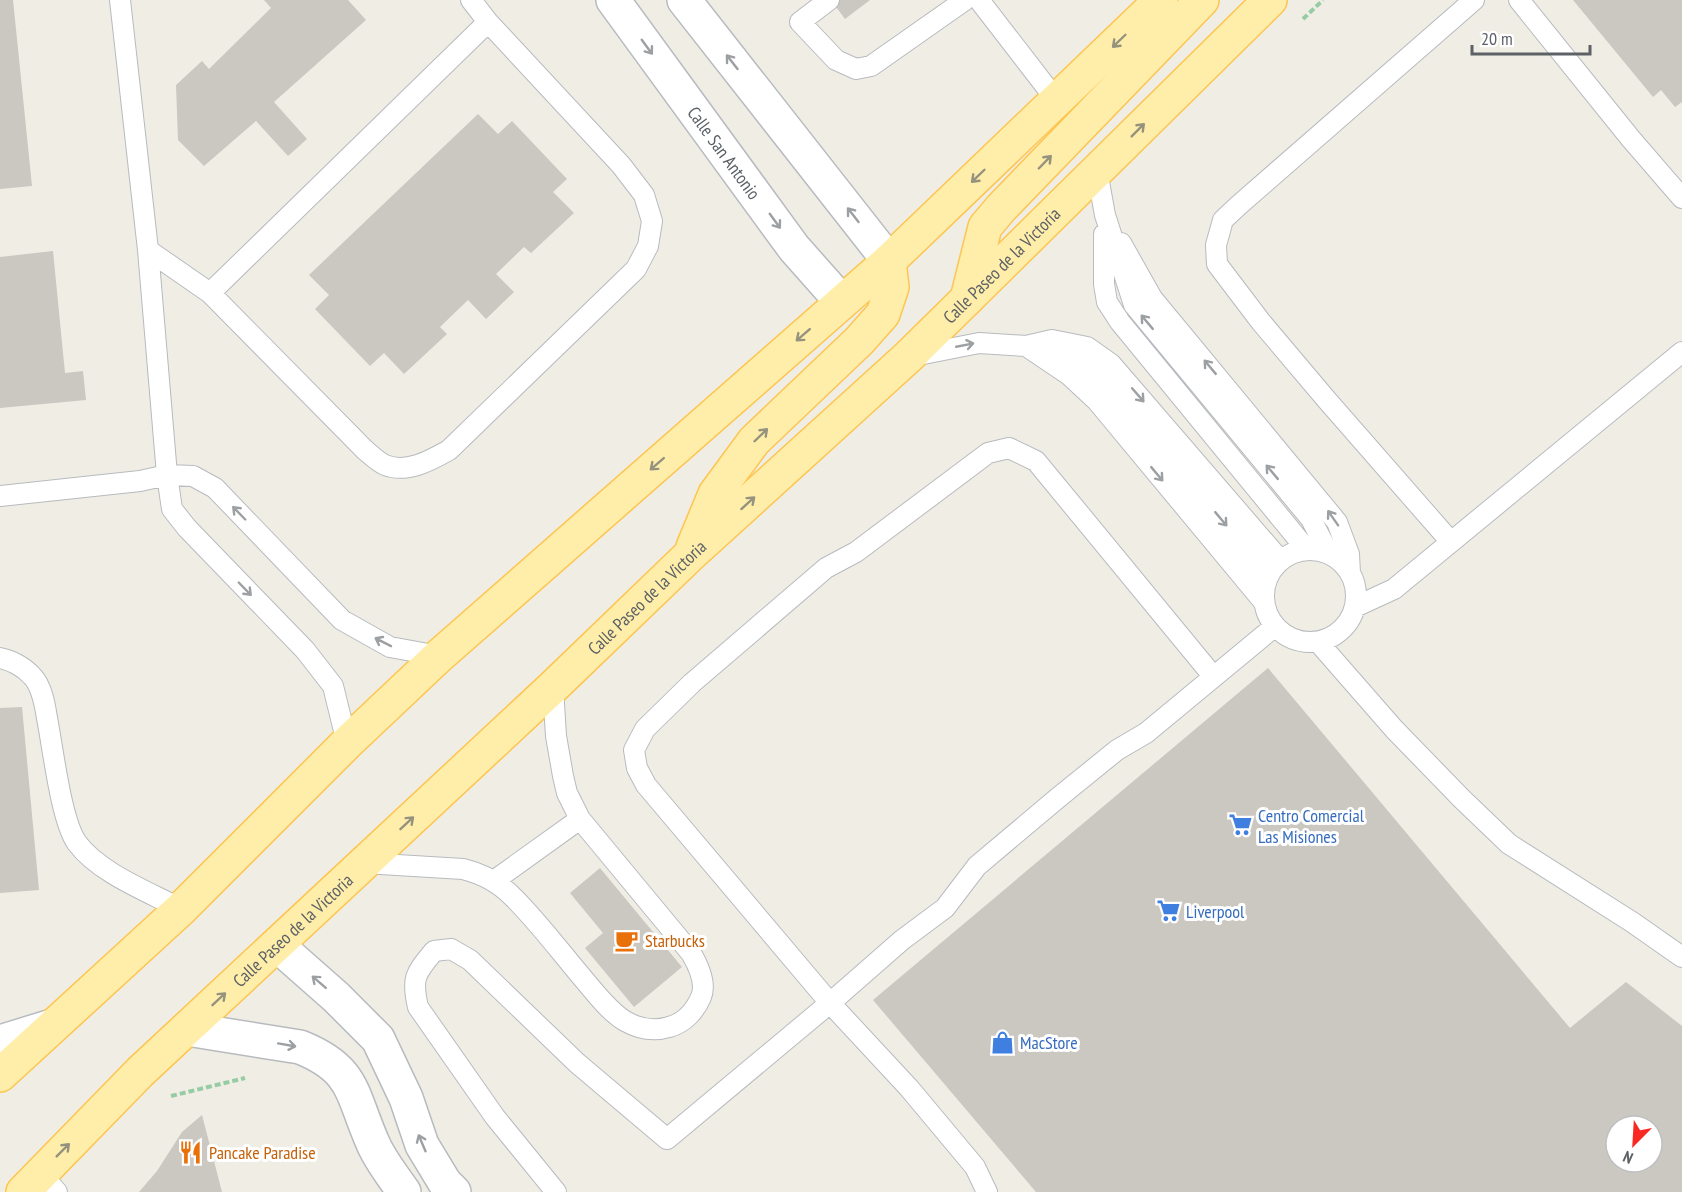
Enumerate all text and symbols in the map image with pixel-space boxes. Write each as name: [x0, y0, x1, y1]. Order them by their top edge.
scale bar: [1472, 18, 1590, 56]
text: 20 m: [1481, 27, 1513, 50]
one-way arrow: [1111, 33, 1126, 48]
one-way arrow: [641, 39, 654, 55]
one-way arrow: [726, 54, 739, 70]
street label: Calle San Antonio: [683, 102, 766, 204]
one-way arrow: [1131, 122, 1146, 137]
one-way arrow: [1038, 154, 1053, 169]
one-way arrow: [971, 168, 986, 183]
street label: Calle Paseo de la Victoria: [938, 202, 1065, 328]
one-way arrow: [846, 207, 859, 223]
one-way arrow: [769, 213, 781, 229]
one-way arrow: [1141, 314, 1154, 330]
one-way arrow: [796, 328, 811, 342]
one-way arrow: [955, 339, 974, 350]
one-way arrow: [1203, 360, 1217, 375]
one-way arrow: [1131, 387, 1145, 403]
one-way arrow: [753, 428, 768, 442]
one-way arrow: [650, 457, 665, 471]
one-way arrow: [1265, 465, 1279, 480]
one-way arrow: [1151, 466, 1164, 482]
one-way arrow: [740, 495, 755, 510]
one-way arrow: [232, 506, 246, 521]
one-way arrow: [1214, 511, 1227, 527]
one-way arrow: [1327, 511, 1339, 527]
street label: Calle Paseo de la Victoria: [582, 535, 711, 659]
one-way arrow: [238, 581, 253, 596]
one-way arrow: [374, 636, 392, 648]
place label: Centro Comercial Las Misiones: [1258, 804, 1365, 848]
supermarket icon: Centro Comercial Las Misiones: [1227, 812, 1253, 838]
one-way arrow: [399, 816, 414, 830]
street label: Calle Paseo de la Victoria: [228, 868, 357, 991]
supermarket icon: Liverpool: [1155, 898, 1181, 924]
place label: Liverpool: [1186, 900, 1245, 923]
cafe icon: Starbucks: [614, 927, 640, 953]
place label: Starbucks: [645, 929, 705, 952]
one-way arrow: [312, 975, 327, 989]
one-way arrow: [211, 992, 226, 1007]
shop icon: MacStore: [989, 1029, 1015, 1055]
place label: MacStore: [1020, 1031, 1078, 1054]
one-way arrow: [276, 1039, 296, 1050]
north arrow: [1604, 1114, 1664, 1174]
one-way arrow: [416, 1135, 427, 1153]
restaurant icon: Pancake Paradise: [178, 1139, 204, 1165]
place label: Pancake Paradise: [209, 1141, 316, 1164]
one-way arrow: [56, 1142, 71, 1157]
text: N: [1620, 1147, 1636, 1169]

